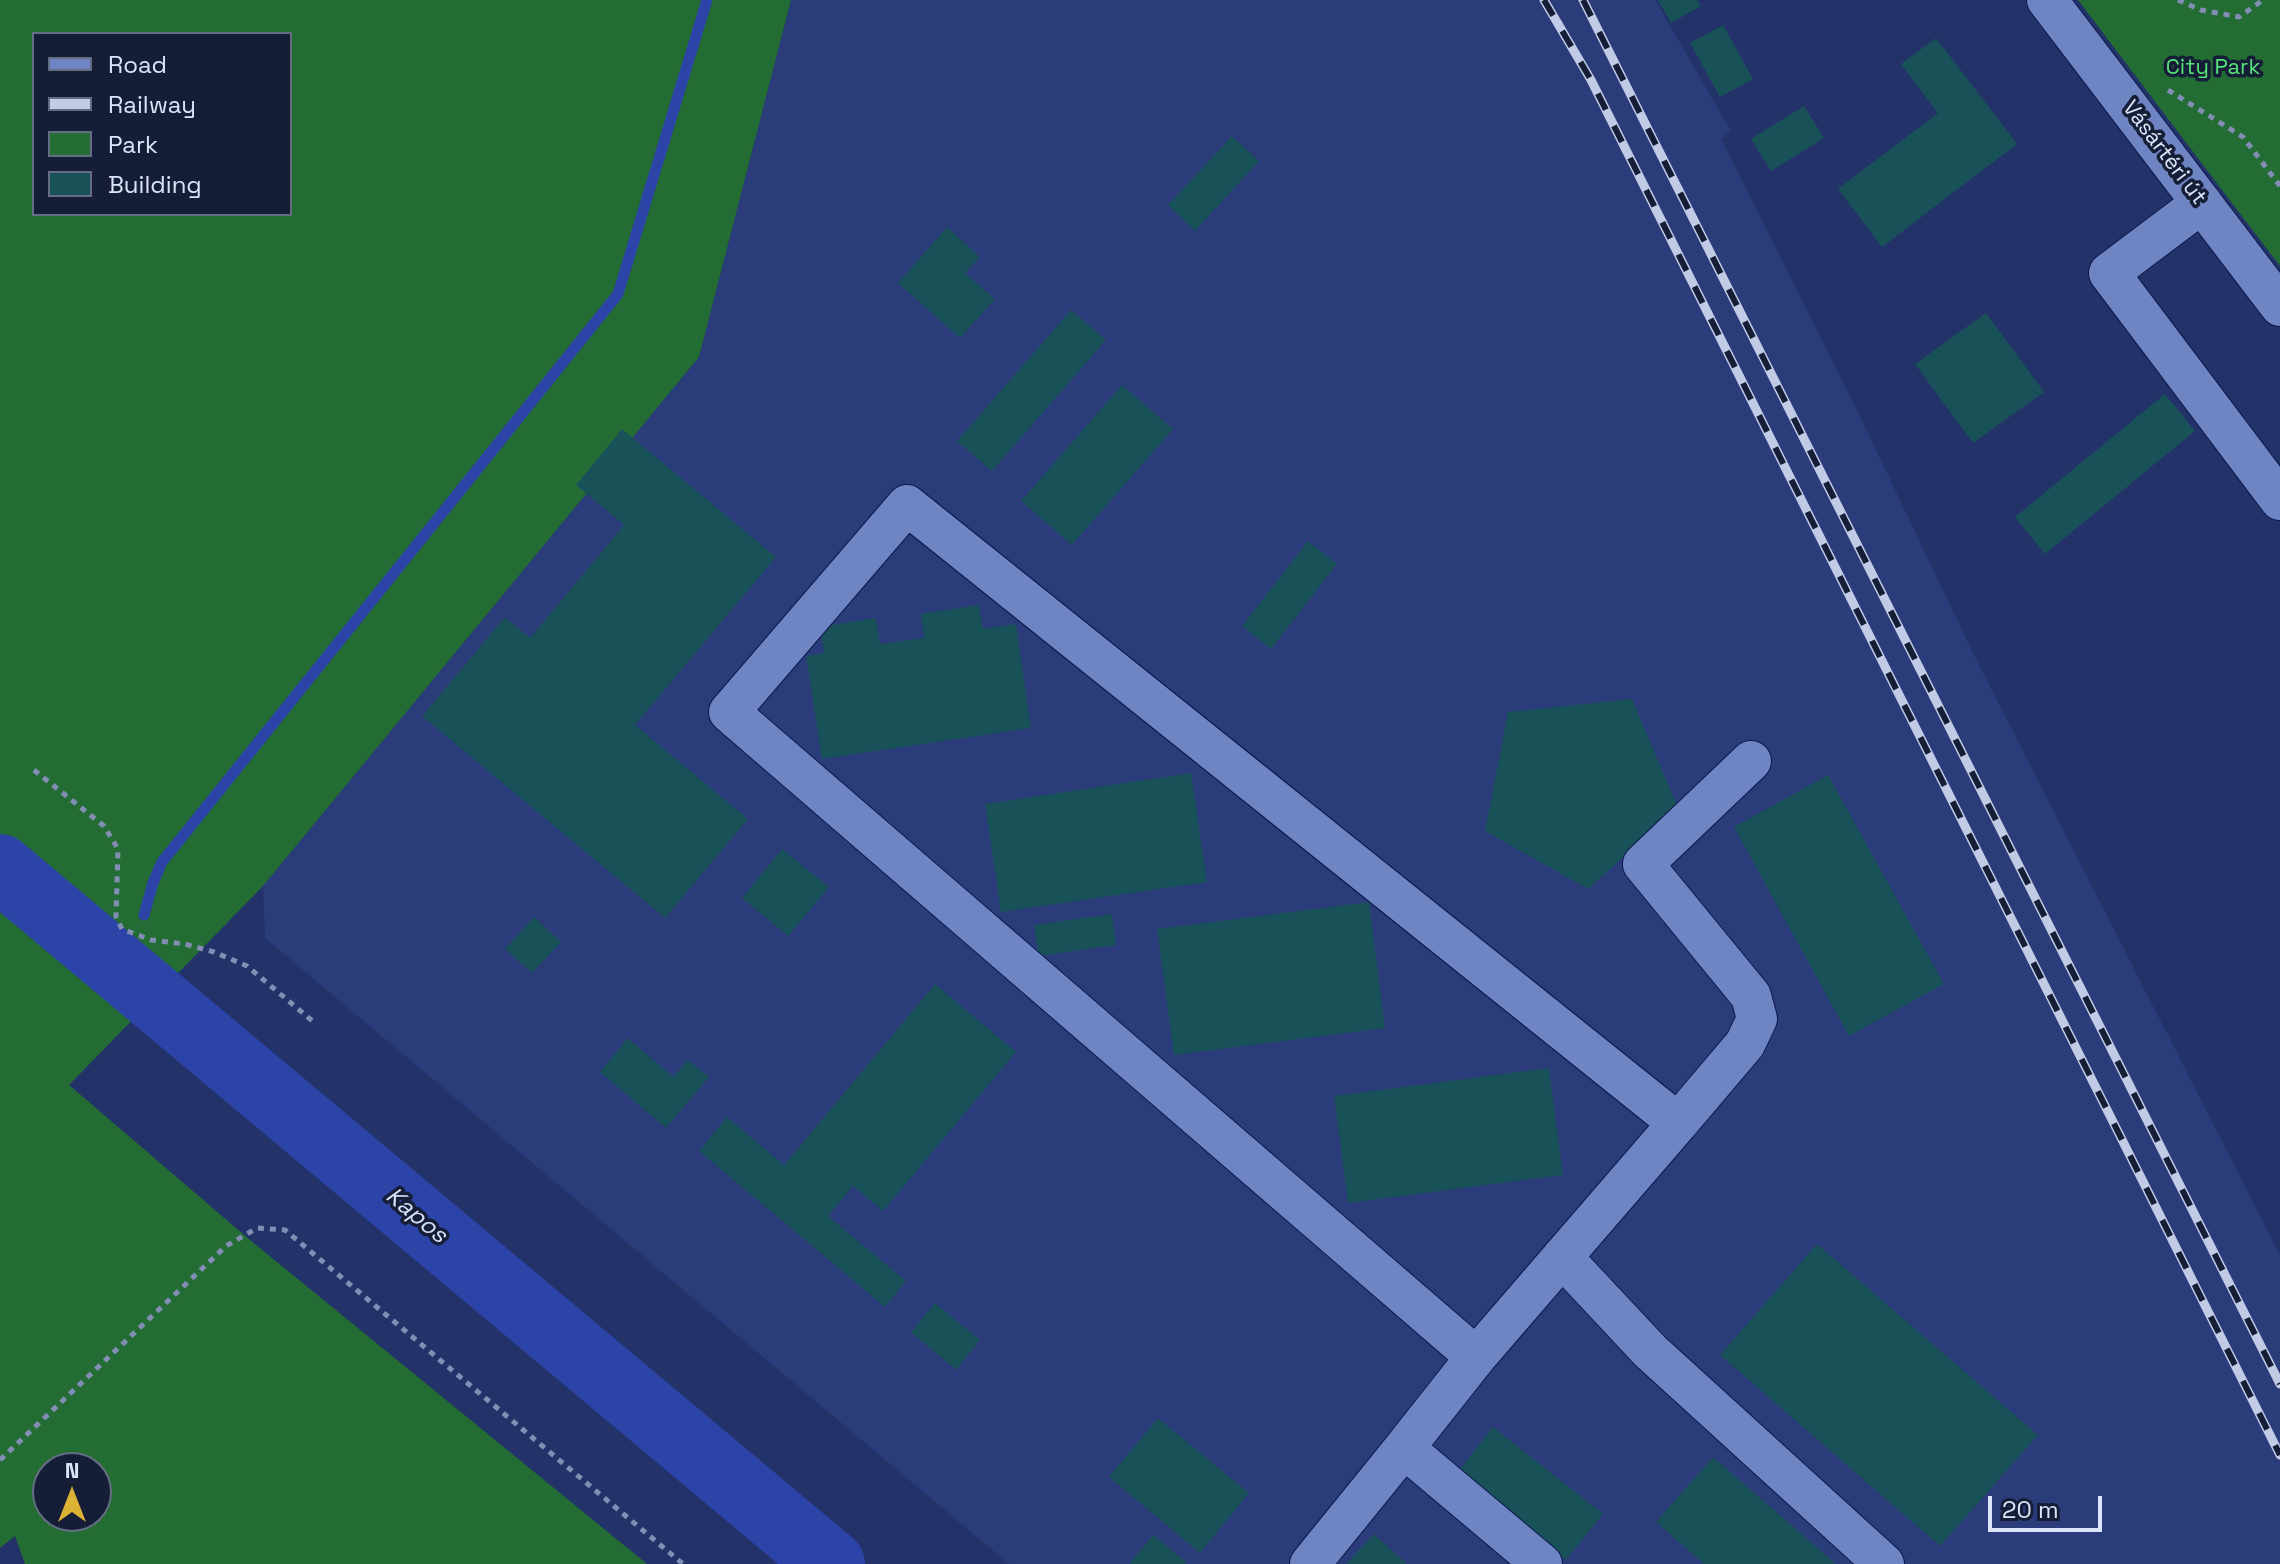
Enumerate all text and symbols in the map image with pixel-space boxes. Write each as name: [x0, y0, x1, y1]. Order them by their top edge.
legend: [32, 32, 292, 216]
text: Road: [108, 49, 167, 80]
park label: City Park: [2166, 55, 2260, 81]
text: Railway: [108, 89, 196, 120]
street label: Vásártéri út: [2116, 96, 2212, 210]
text: Park: [108, 129, 158, 160]
text: Building: [108, 169, 202, 200]
water label: Kapos: [379, 1182, 453, 1250]
north arrow: [32, 1452, 112, 1532]
text: N: [65, 1456, 79, 1484]
scale bar: [1992, 1480, 2106, 1530]
text: 20 m: [2002, 1494, 2059, 1525]

